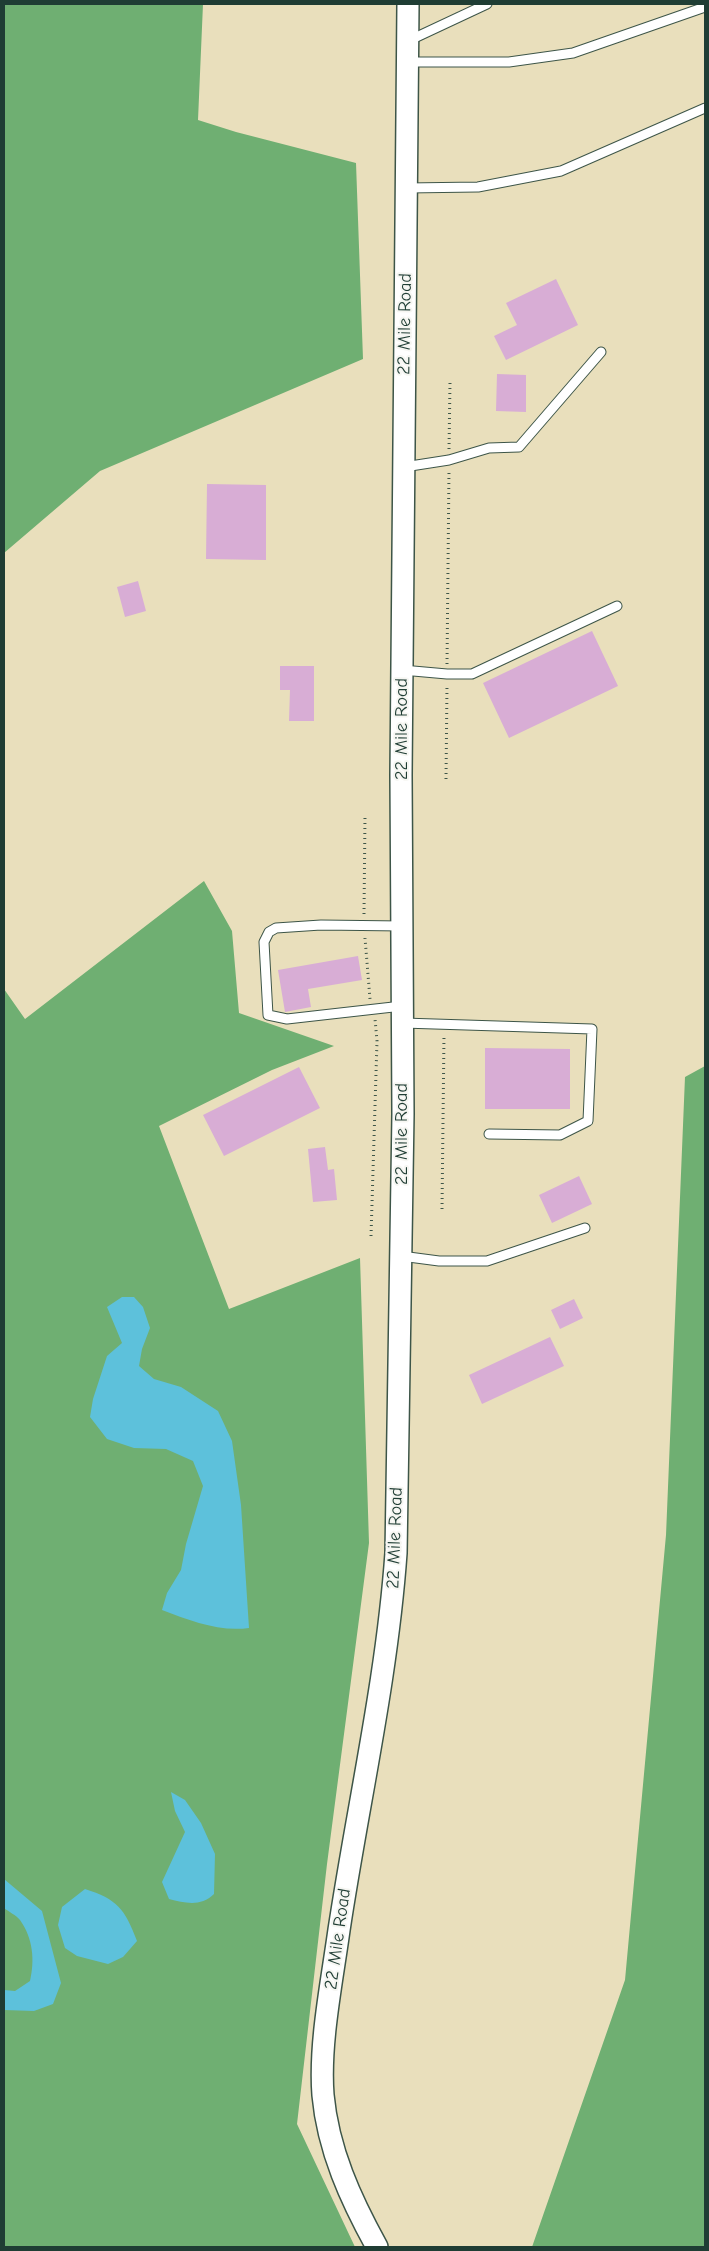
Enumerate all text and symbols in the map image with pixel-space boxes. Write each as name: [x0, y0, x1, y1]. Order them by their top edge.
street label: 22 Mile Road: [393, 273, 417, 375]
street label: 22 Mile Road: [391, 678, 413, 780]
street label: 22 Mile Road: [391, 1083, 413, 1185]
street label: 22 Mile Road: [382, 1487, 408, 1589]
street label: 22 Mile Road: [320, 1887, 356, 1991]

